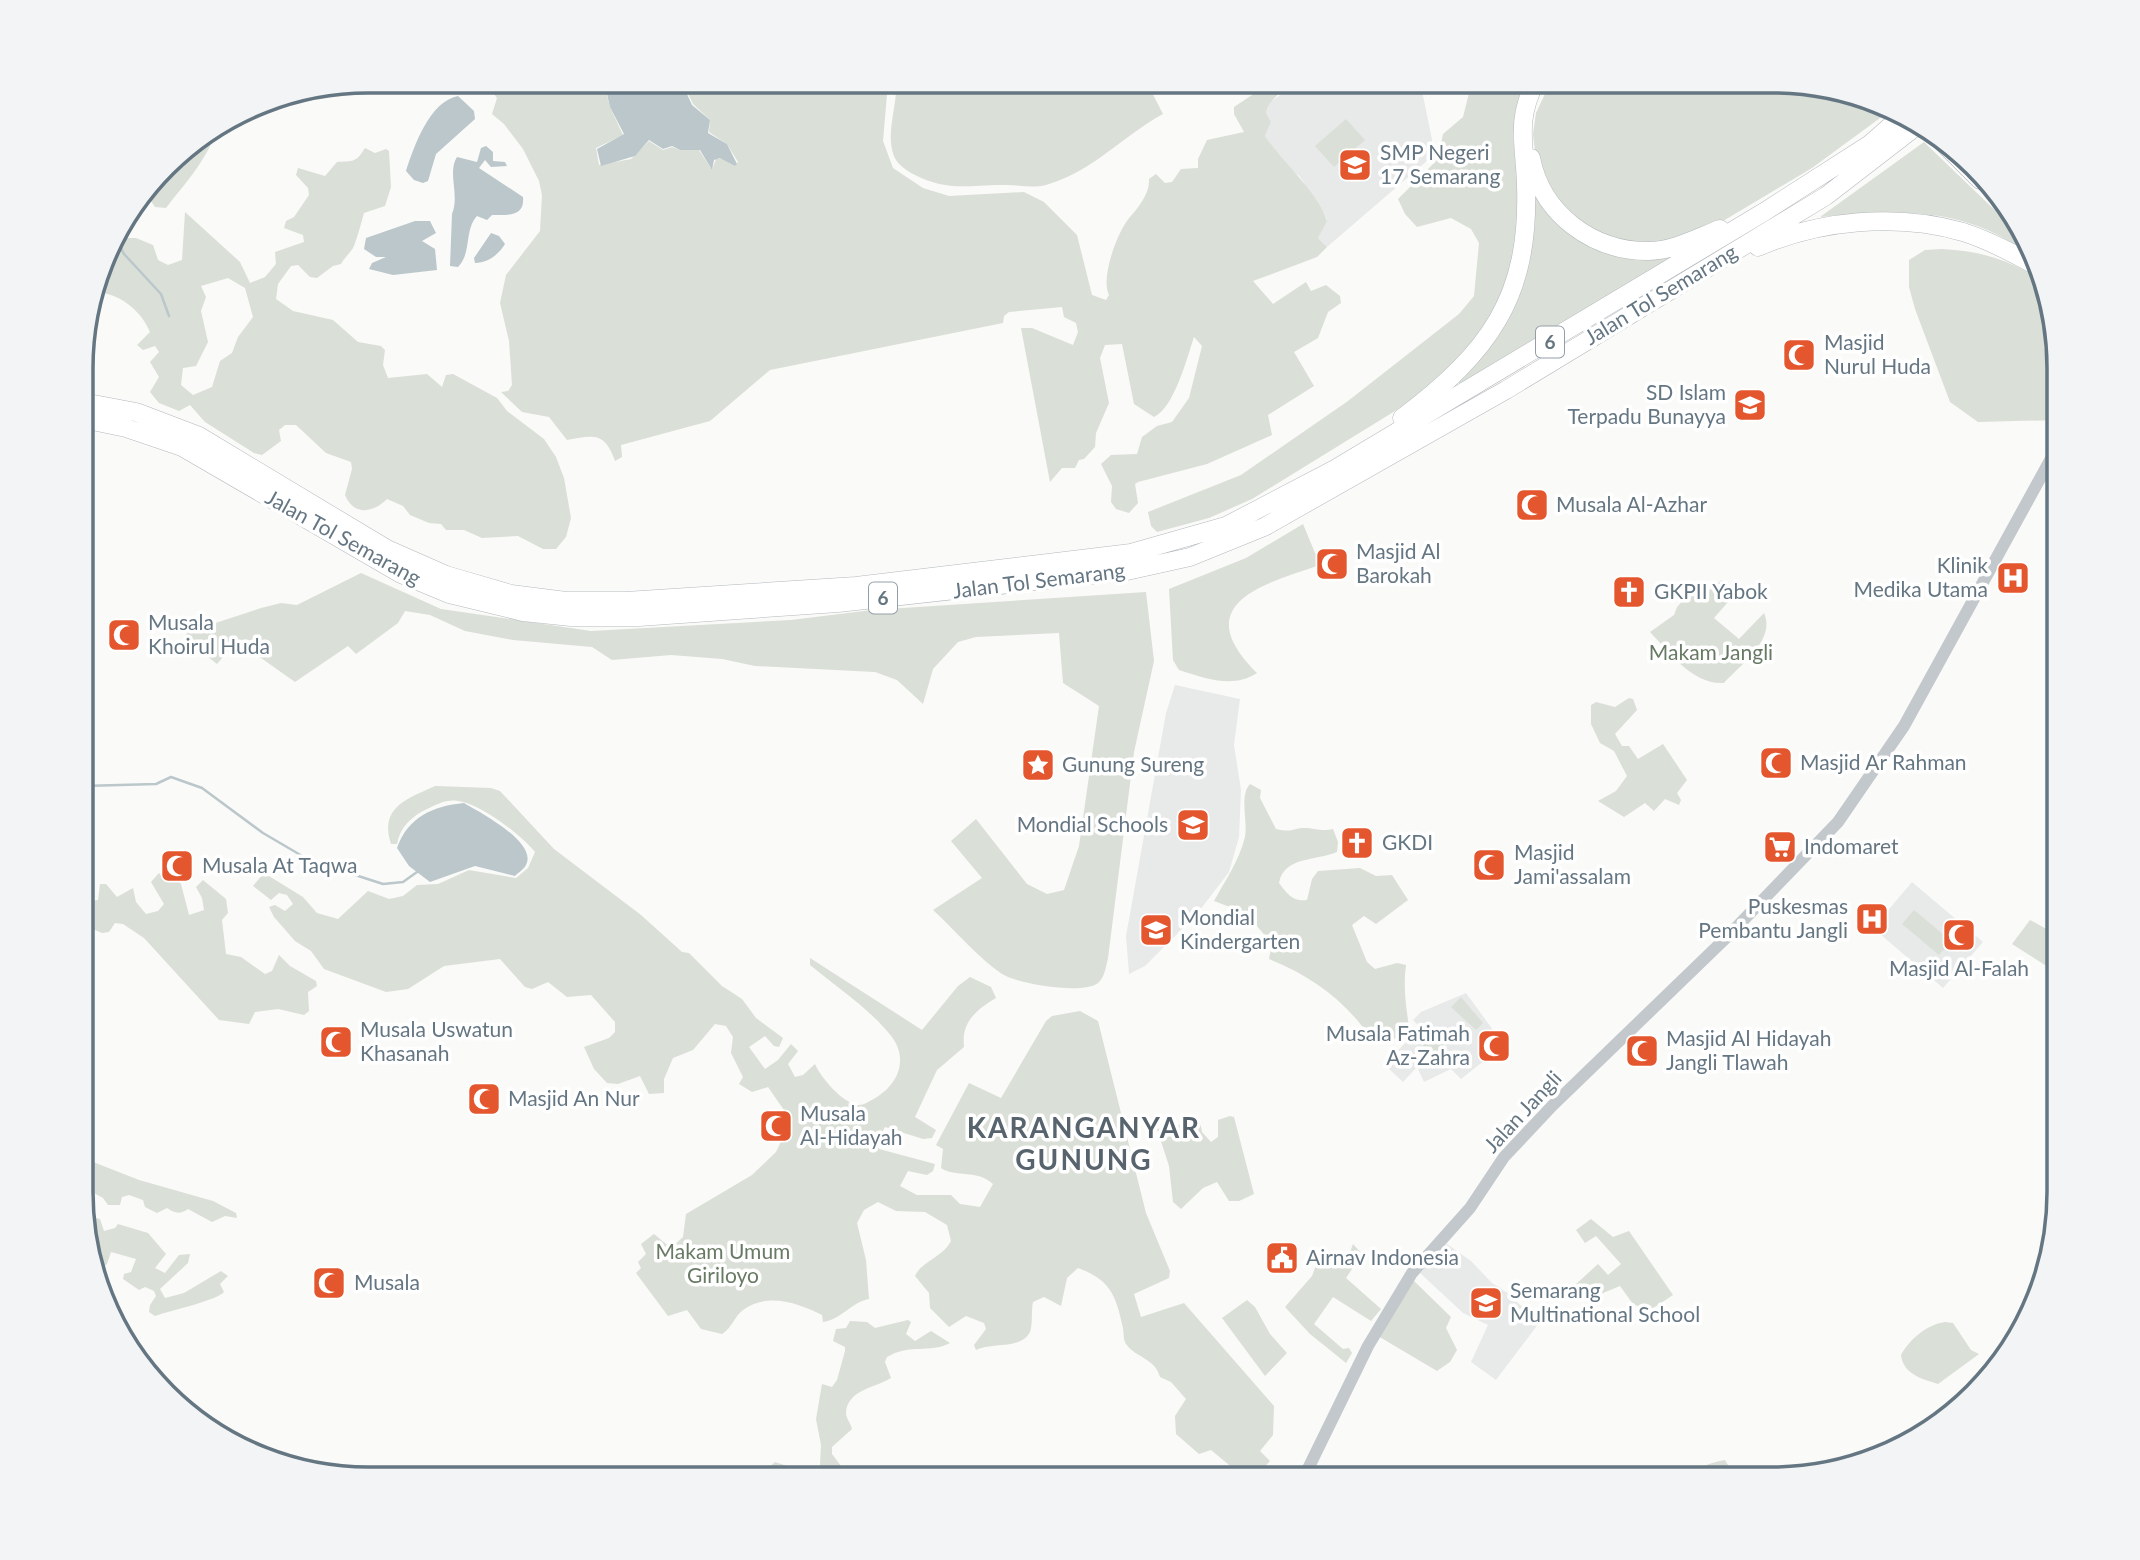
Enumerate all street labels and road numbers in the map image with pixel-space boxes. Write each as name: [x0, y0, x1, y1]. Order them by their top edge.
street label: Jalan Tol Semarang: [1579, 238, 1741, 349]
road number: 6: [1536, 326, 1564, 358]
street label: Jalan Tol Semarang: [262, 484, 426, 590]
street label: Jalan Tol Semarang: [951, 557, 1127, 602]
road number: 6: [869, 582, 897, 614]
street label: Jalan Jangli: [1478, 1065, 1566, 1157]

